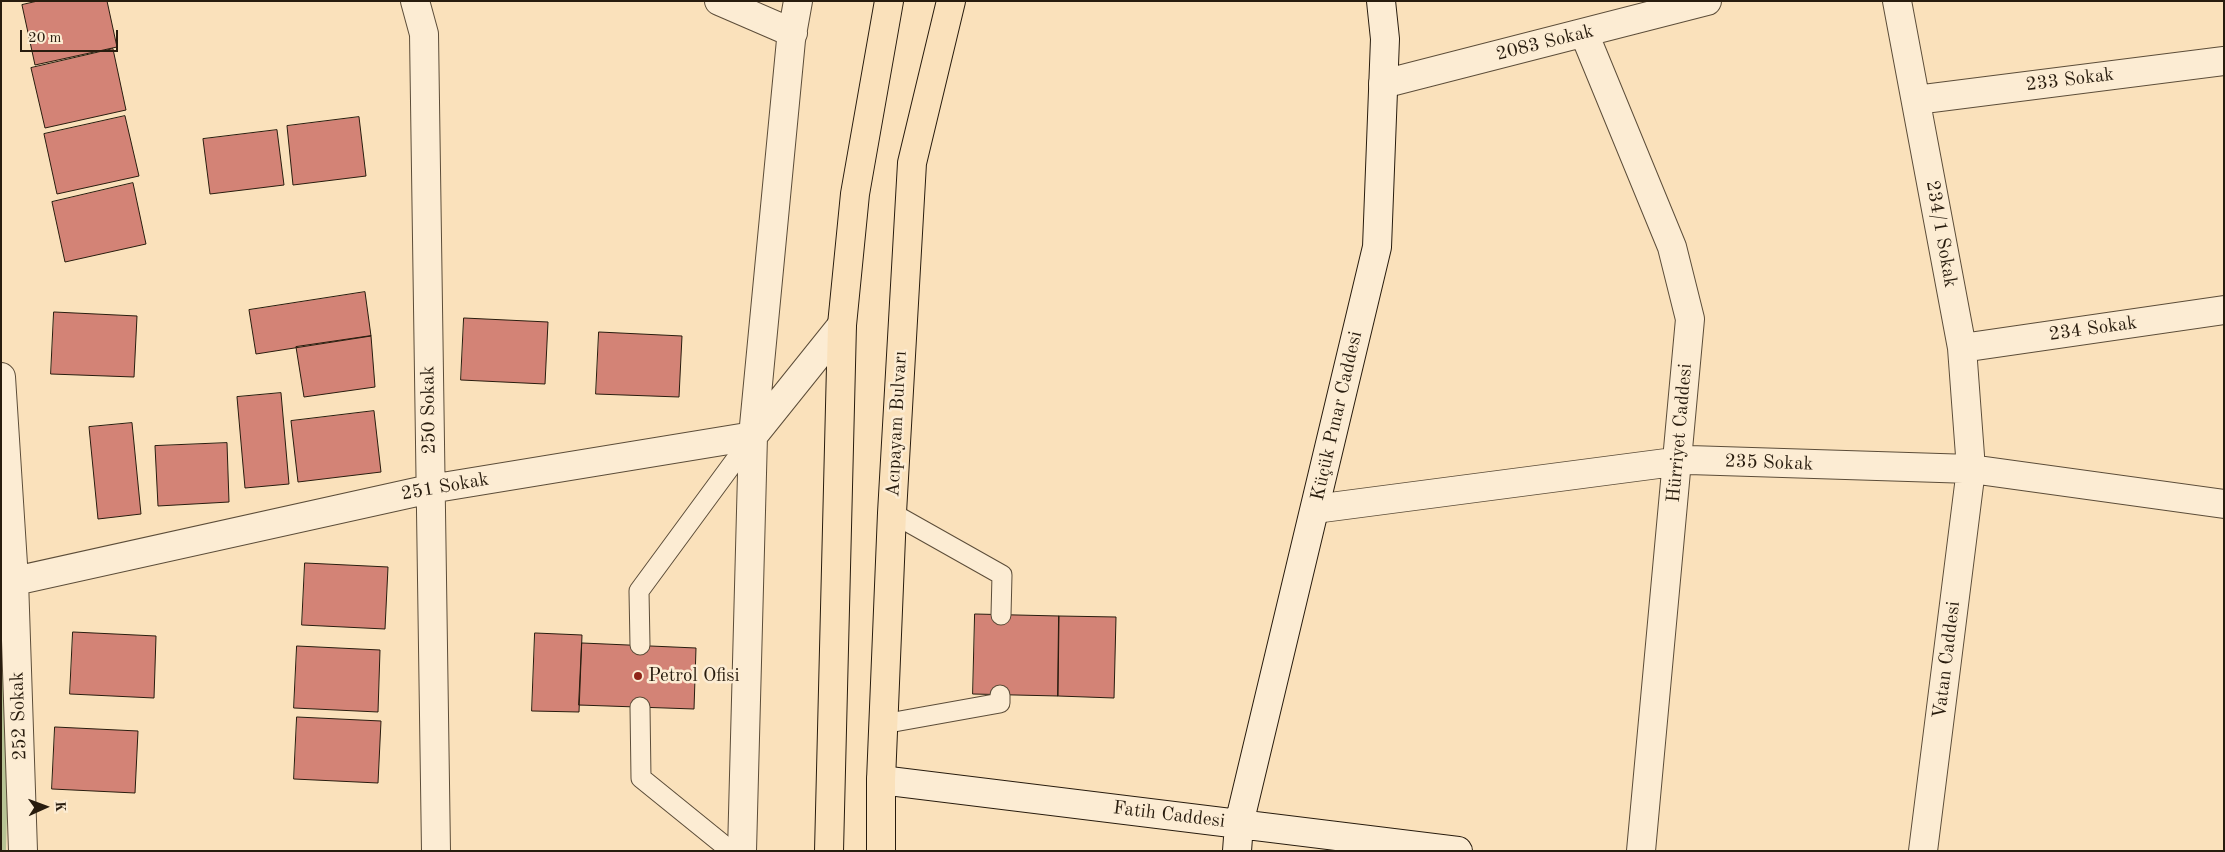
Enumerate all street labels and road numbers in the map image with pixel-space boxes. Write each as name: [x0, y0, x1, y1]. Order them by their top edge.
street label: 2083 Sokak: [1494, 20, 1596, 66]
street label: 233 Sokak: [2025, 63, 2115, 97]
street label: 234/1 Sokak: [1920, 179, 1962, 289]
street label: 234 Sokak: [2047, 312, 2139, 346]
street label: Küçük Pınar Caddesi: [1306, 329, 1368, 503]
street label: Acıpayam Bulvarı: [882, 350, 912, 498]
street label: Hürriyet Caddesi: [1663, 362, 1697, 504]
street label: 250 Sokak: [417, 365, 441, 455]
street label: 235 Sokak: [1724, 450, 1814, 476]
street label: 251 Sokak: [399, 468, 491, 506]
street label: Vatan Caddesi: [1928, 600, 1966, 720]
street label: 252 Sokak: [6, 671, 32, 761]
street label: Fatih Caddesi: [1112, 797, 1226, 833]

